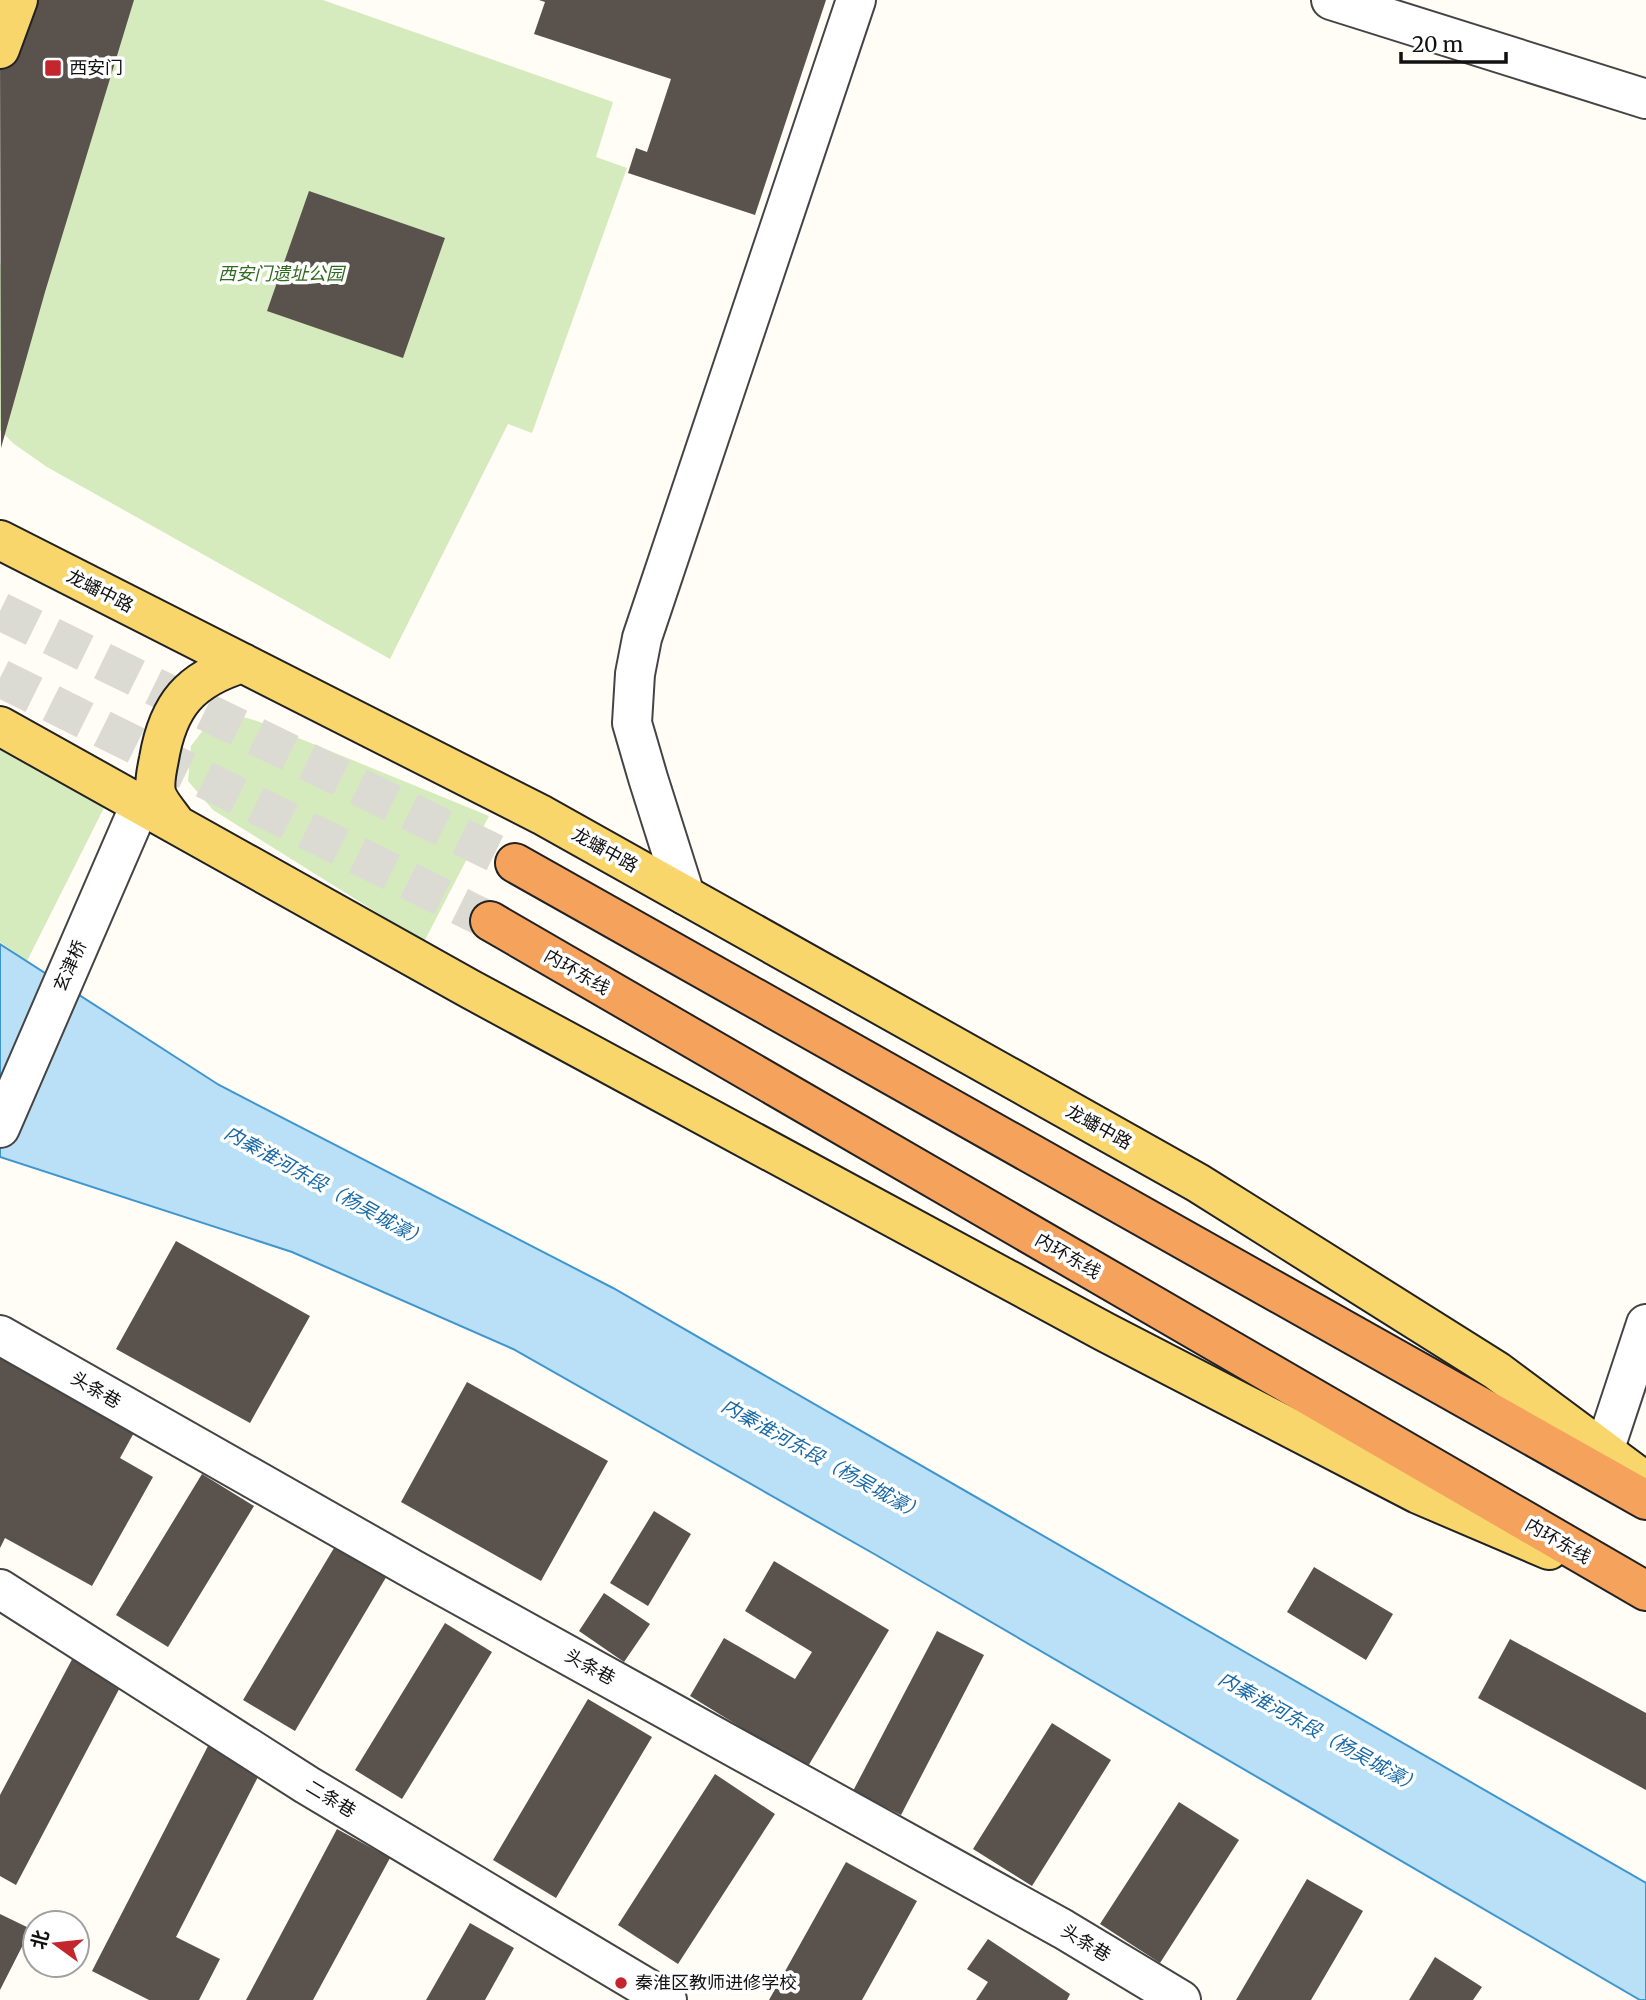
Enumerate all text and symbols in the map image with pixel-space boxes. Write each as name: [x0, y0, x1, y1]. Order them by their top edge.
scale bar: [1401, 21, 1506, 65]
text: 20 m: [1412, 31, 1464, 58]
place label: 西安门: [69, 56, 123, 79]
marker: 西安门: [43, 58, 63, 78]
park label: 西安门遗址公园: [218, 262, 347, 285]
street label: 龙蟠中路: [63, 564, 138, 617]
street label: 龙蟠中路: [568, 822, 642, 877]
street label: 玄津桥: [48, 936, 91, 995]
street label: 内环东线: [540, 944, 614, 1000]
street label: 龙蟠中路: [1062, 1099, 1136, 1154]
water label: 内秦淮河东段（杨吴城濠）: [220, 1120, 432, 1252]
street label: 内环东线: [1031, 1228, 1105, 1284]
street label: 头条巷: [67, 1366, 125, 1413]
water label: 内秦淮河东段（杨吴城濠）: [717, 1393, 929, 1525]
street label: 内环东线: [1521, 1513, 1595, 1569]
street label: 头条巷: [561, 1643, 619, 1690]
water label: 内秦淮河东段（杨吴城濠）: [1214, 1666, 1426, 1798]
street label: 二条巷: [302, 1775, 360, 1822]
north arrow: [21, 1909, 91, 1979]
street label: 头条巷: [1057, 1919, 1115, 1966]
text: 北: [26, 1927, 54, 1952]
place label: 秦淮区教师进修学校: [635, 1971, 797, 1994]
marker: 秦淮区教师进修学校: [613, 1975, 629, 1991]

